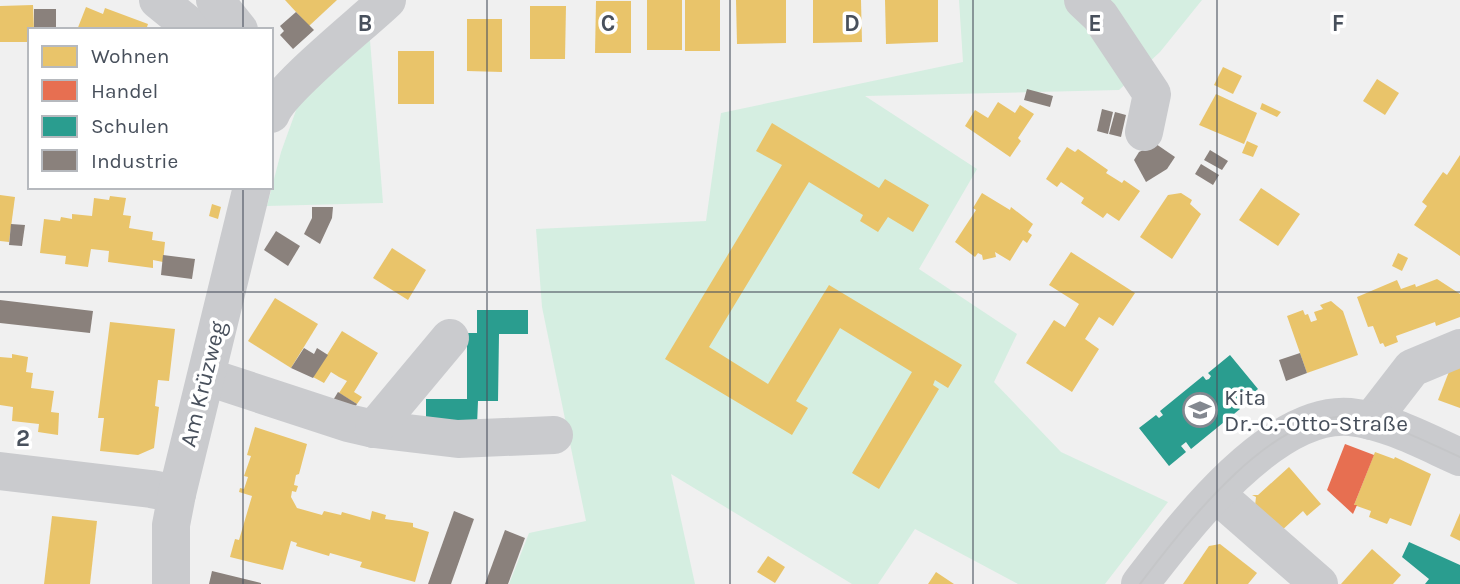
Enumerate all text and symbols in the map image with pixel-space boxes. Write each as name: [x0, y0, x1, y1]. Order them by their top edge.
text: B: [358, 10, 372, 37]
text: C: [601, 10, 615, 37]
text: D: [844, 10, 860, 37]
text: E: [1088, 10, 1102, 37]
text: F: [1332, 10, 1344, 37]
legend: [28, 28, 273, 189]
text: Wohnen: [91, 44, 169, 68]
text: Handel: [91, 79, 158, 103]
text: Schulen: [91, 114, 169, 138]
text: Industrie: [91, 149, 178, 173]
street label: Am Krüzweg: [174, 318, 232, 450]
place label: Kita Dr.-C.-Otto-Straße: [1224, 384, 1408, 437]
school or university icon: Kita Dr.-C.-Otto-Straße: [1181, 391, 1219, 429]
text: 2: [16, 425, 30, 452]

